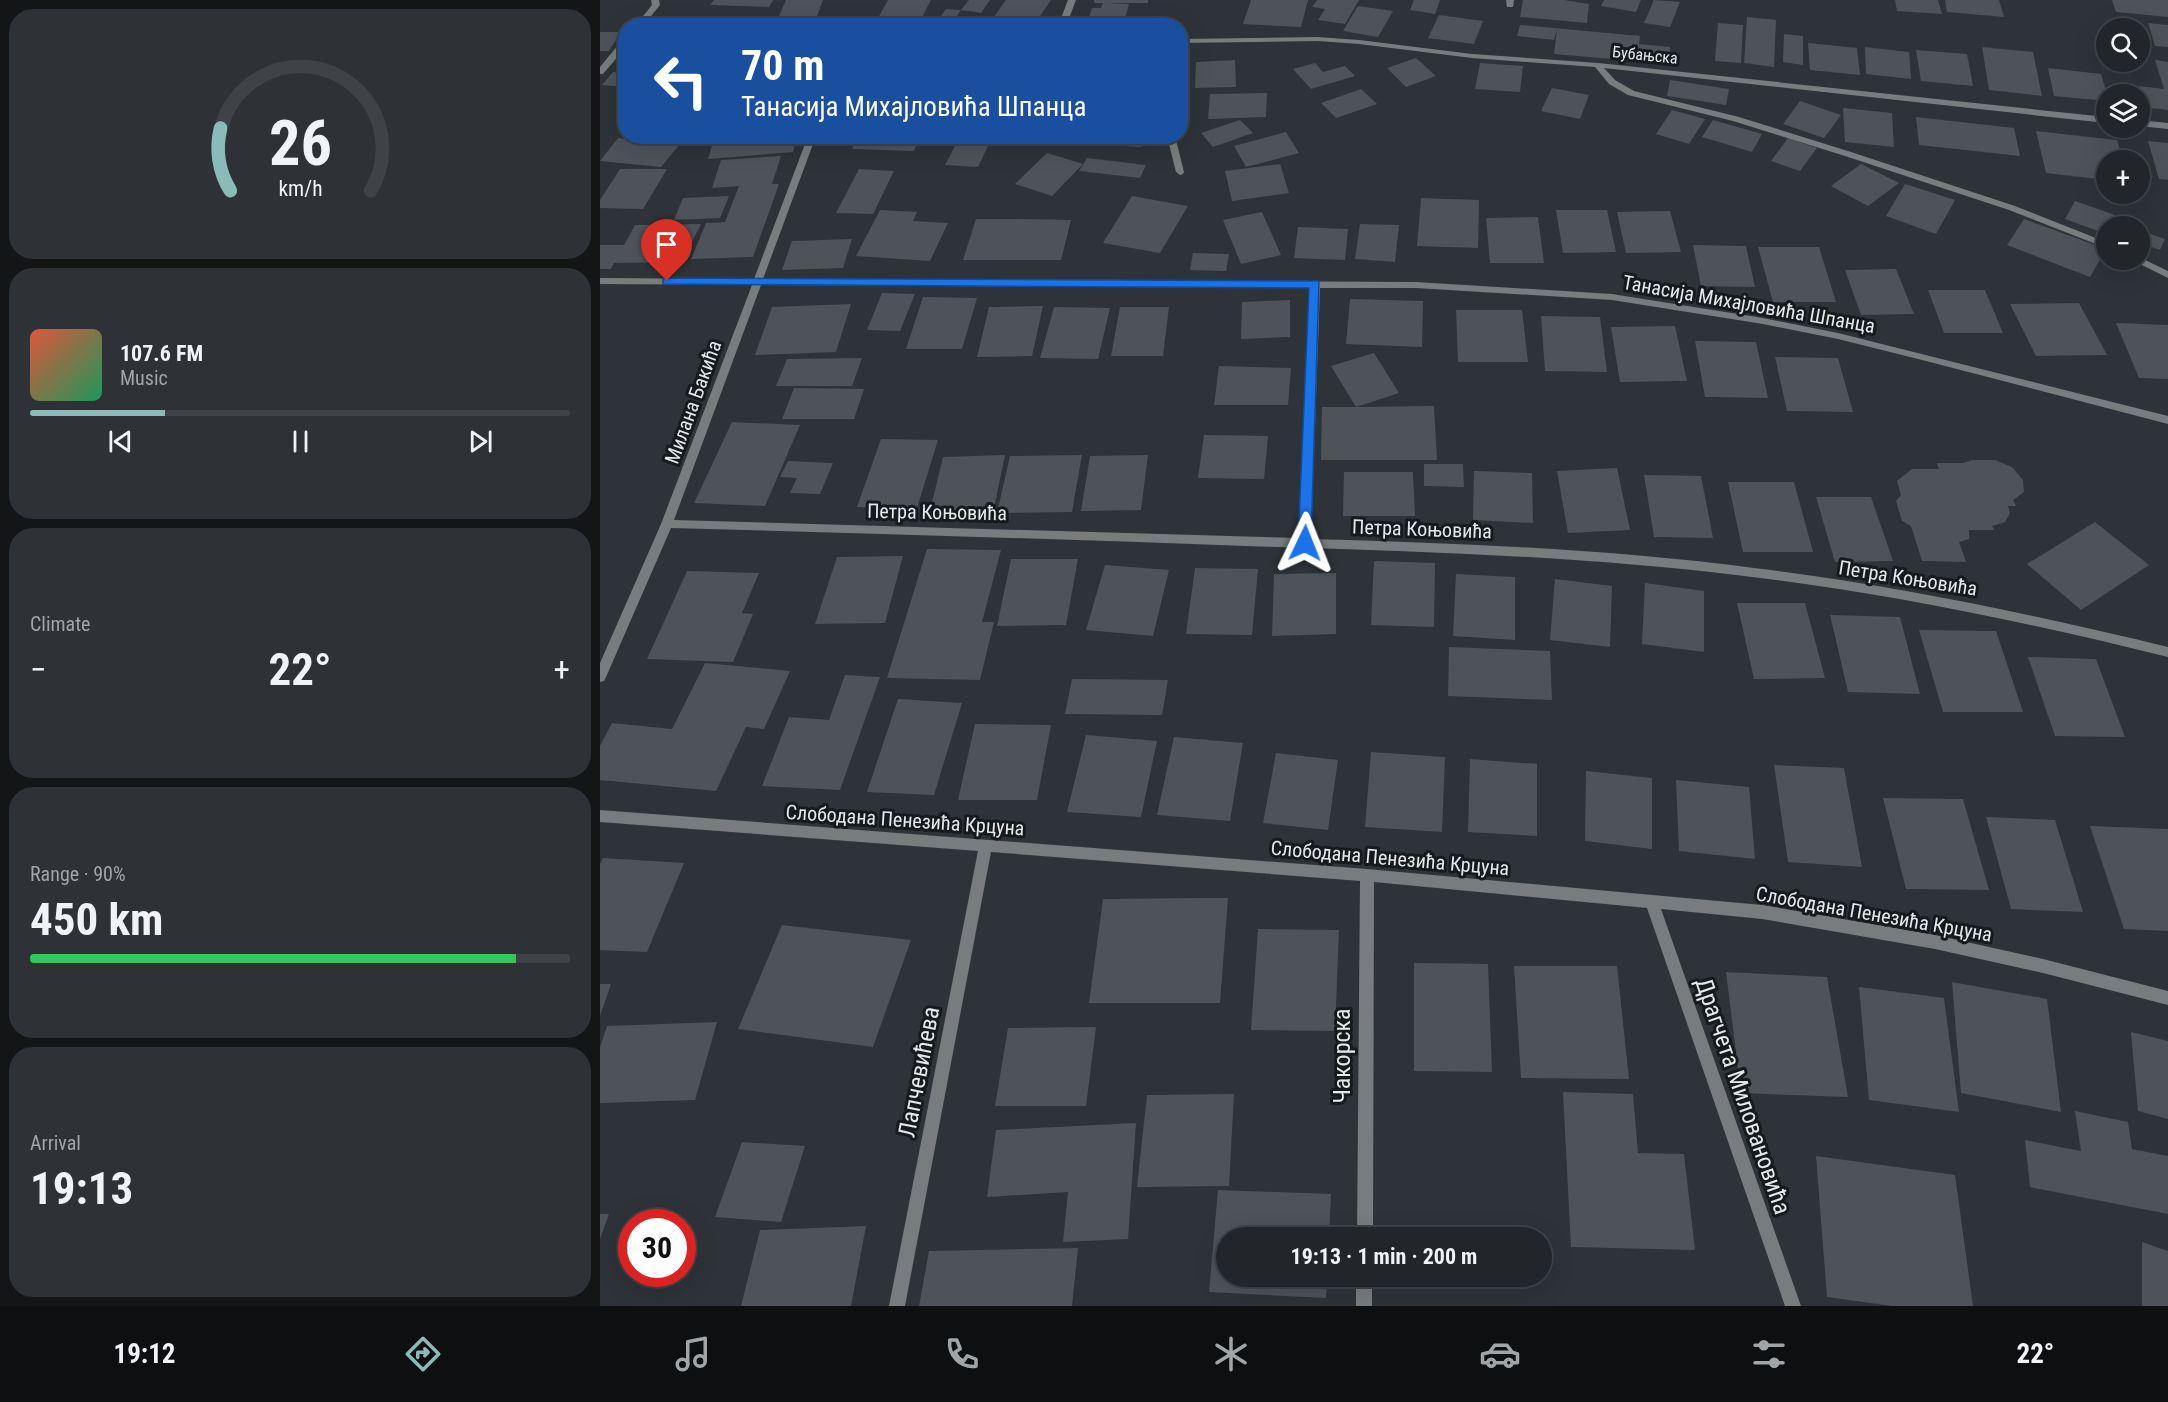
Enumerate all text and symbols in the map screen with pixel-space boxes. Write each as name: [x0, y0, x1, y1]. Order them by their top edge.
map controls: [2096, 18, 2150, 270]
button: search: [2096, 18, 2150, 72]
text: 70 m: [741, 41, 824, 90]
icon: left: [642, 42, 720, 120]
street label: Бубањска: [1611, 42, 1679, 68]
button: layers: [2096, 84, 2150, 138]
text: Танасија Михајловића Шпанца: [741, 91, 1086, 123]
text: 26: [268, 107, 332, 180]
button: +: [2096, 150, 2150, 204]
text: km/h: [278, 177, 322, 202]
button: −: [2096, 216, 2150, 270]
pin: [641, 219, 692, 281]
icon: arrive: [650, 228, 683, 261]
street label: Танасија Михајловића Шпанца: [1621, 270, 1877, 338]
street label: Милана Бакића: [660, 337, 726, 467]
text: 107.6 FM: [120, 341, 203, 366]
text: Music: [120, 366, 168, 390]
icon: previous: [104, 425, 137, 458]
icon: pause: [284, 425, 317, 458]
icon: next: [464, 425, 497, 458]
street label: Петра Коњовића: [867, 499, 1007, 525]
position arrow: [1273, 511, 1337, 575]
street label: Петра Коњовића: [1352, 515, 1492, 543]
street label: Петра Коњовића: [1837, 555, 1979, 601]
text: Climate: [30, 612, 90, 636]
text: 22°: [269, 643, 332, 696]
text: −: [30, 650, 47, 689]
text: +: [554, 650, 570, 689]
street label: Слободана Пенезића Крцуна: [785, 800, 1025, 840]
street label: Слободана Пенезића Крцуна: [1270, 836, 1510, 880]
text: Range · 90%: [30, 862, 126, 886]
street label: Слободана Пенезића Крцуна: [1754, 881, 1994, 947]
text: 450 km: [30, 893, 163, 946]
street label: Драгчета Миловановића: [1689, 974, 1797, 1218]
street label: Лапчевићева: [893, 1004, 945, 1140]
street label: Чакорска: [1328, 1008, 1356, 1104]
text: Arrival: [30, 1131, 81, 1155]
text: 19:13: [30, 1162, 133, 1215]
speed limit sign: 30: [618, 1209, 696, 1287]
text: 19:13 · 1 min · 200 m: [1291, 1244, 1477, 1269]
icon: directions: [402, 1333, 444, 1375]
icon: music: [672, 1333, 714, 1375]
icon: phone: [941, 1333, 983, 1375]
icon: climate: [1210, 1333, 1252, 1375]
icon: car: [1479, 1333, 1521, 1375]
icon: filters: [1748, 1333, 1790, 1375]
text: 19:12: [114, 1338, 175, 1370]
text: 22°: [2017, 1338, 2054, 1370]

